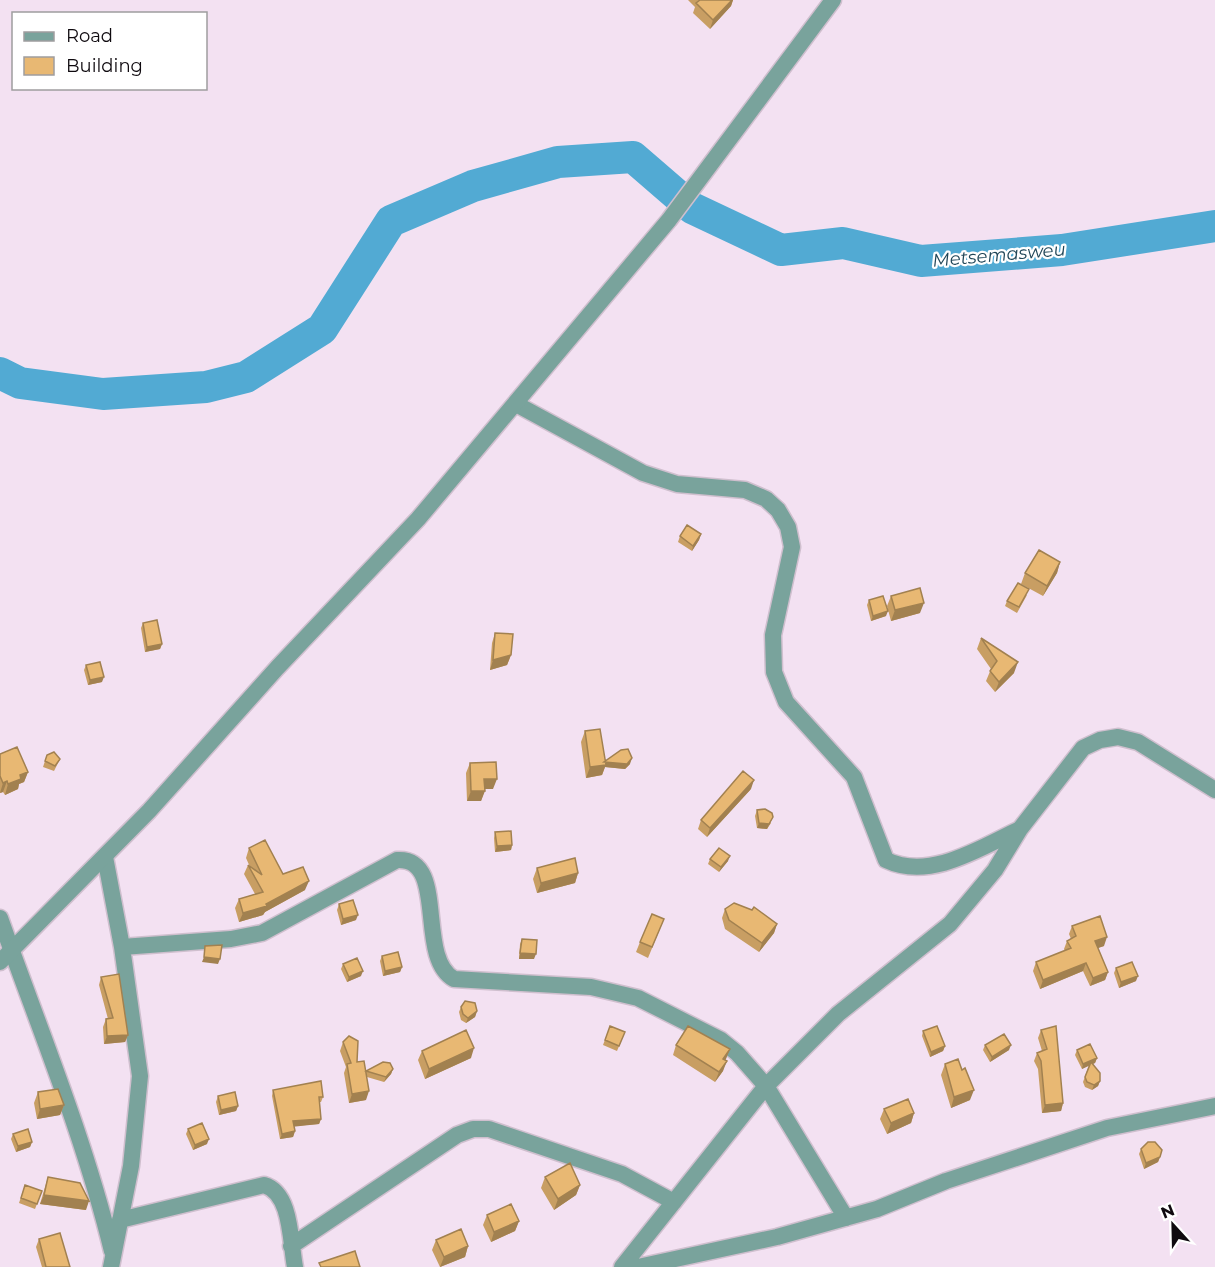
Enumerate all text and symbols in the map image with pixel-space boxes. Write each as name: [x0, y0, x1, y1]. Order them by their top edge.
legend: [12, 12, 207, 90]
text: Road: [66, 25, 113, 47]
text: Building: [66, 55, 143, 77]
water label: Metsemasweu: [932, 238, 1066, 272]
north arrow: [1143, 1195, 1203, 1255]
text: N: [1158, 1200, 1177, 1223]

